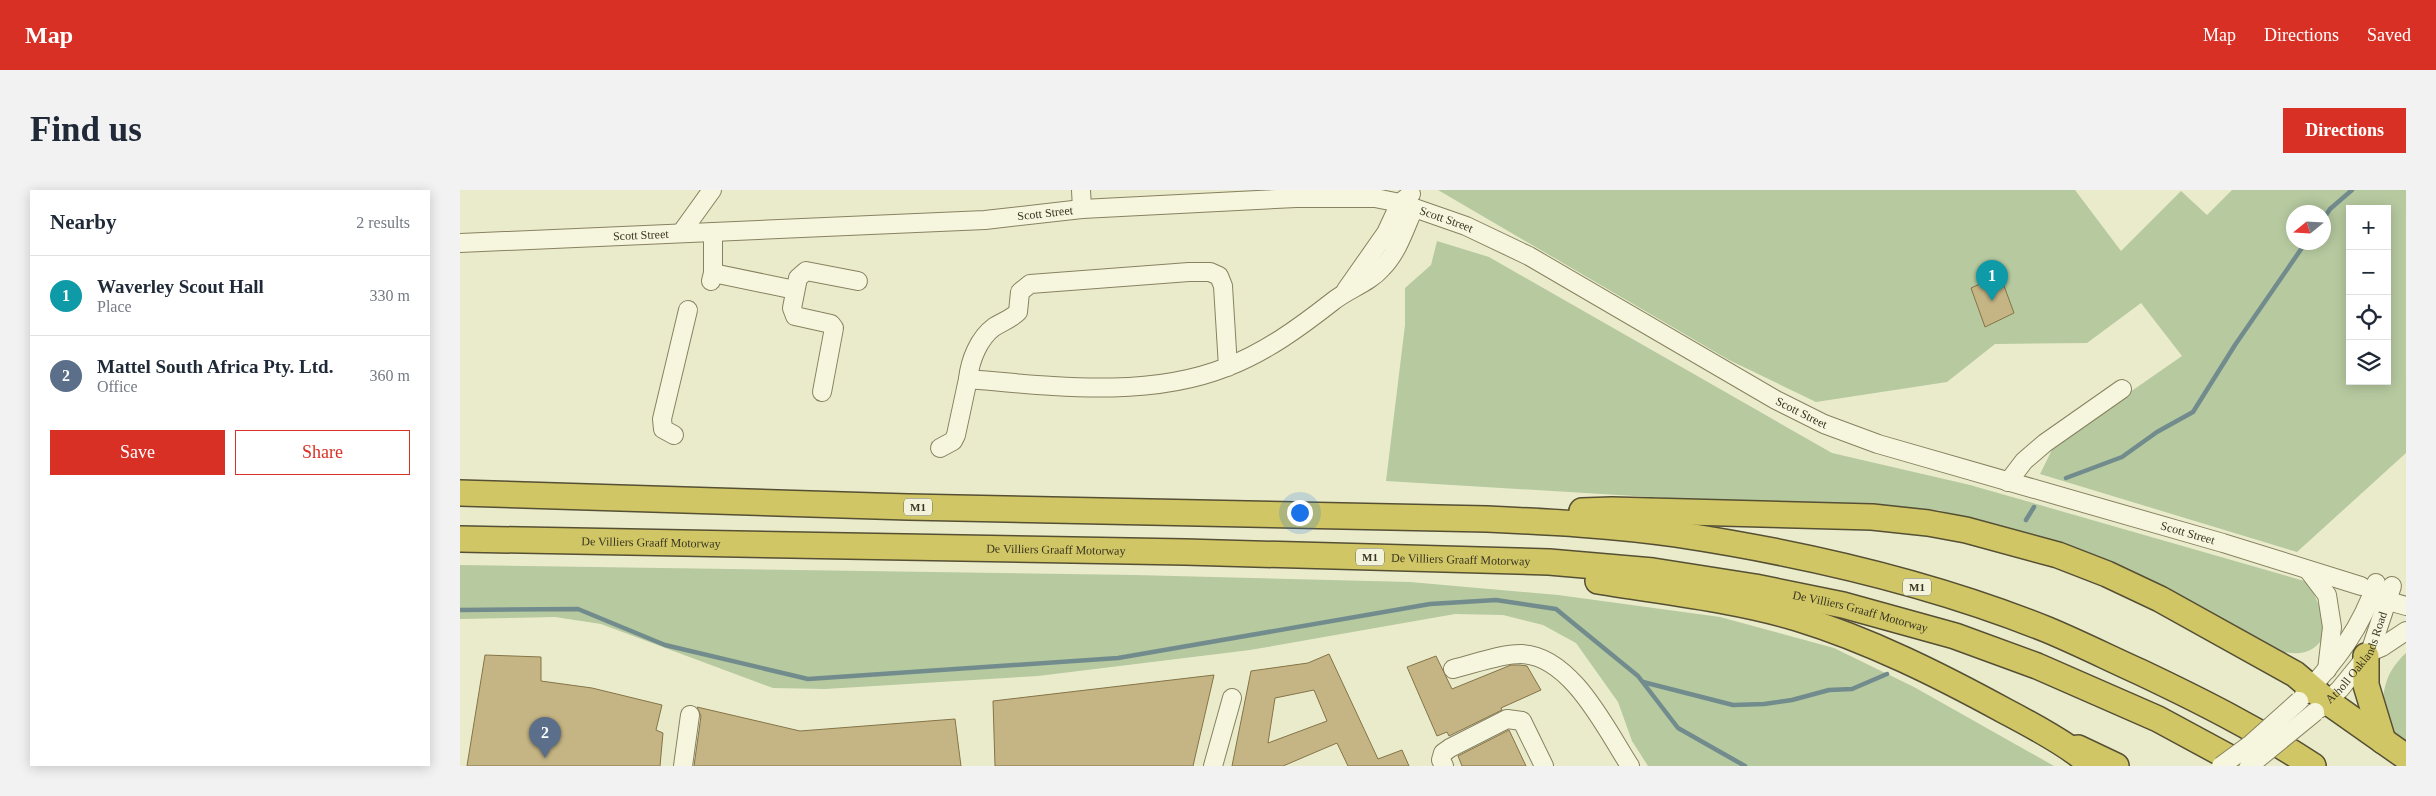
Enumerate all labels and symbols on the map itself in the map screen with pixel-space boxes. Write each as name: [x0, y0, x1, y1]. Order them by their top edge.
street label: Scott Street: [1017, 203, 1074, 223]
street label: Scott Street: [1418, 203, 1476, 236]
north arrow: [2286, 205, 2331, 250]
street label: Scott Street: [613, 227, 670, 243]
pin: 1: [1976, 260, 2008, 301]
street label: Scott Street: [1773, 394, 1830, 432]
road number: M1: [904, 498, 932, 516]
your location: [1287, 500, 1313, 526]
street label: Scott Street: [2159, 518, 2217, 547]
street label: De Villiers Graaff Motorway: [581, 534, 721, 551]
street label: De Villiers Graaff Motorway: [986, 541, 1126, 558]
road number: M1: [1356, 548, 1384, 566]
street label: De Villiers Graaff Motorway: [1391, 551, 1531, 568]
road number: M1: [1903, 578, 1931, 596]
street label: De Villiers Graaff Motorway: [1791, 588, 1930, 635]
street label: Atholl Oaklands Road: [2322, 610, 2390, 706]
pin: 2: [529, 717, 561, 758]

